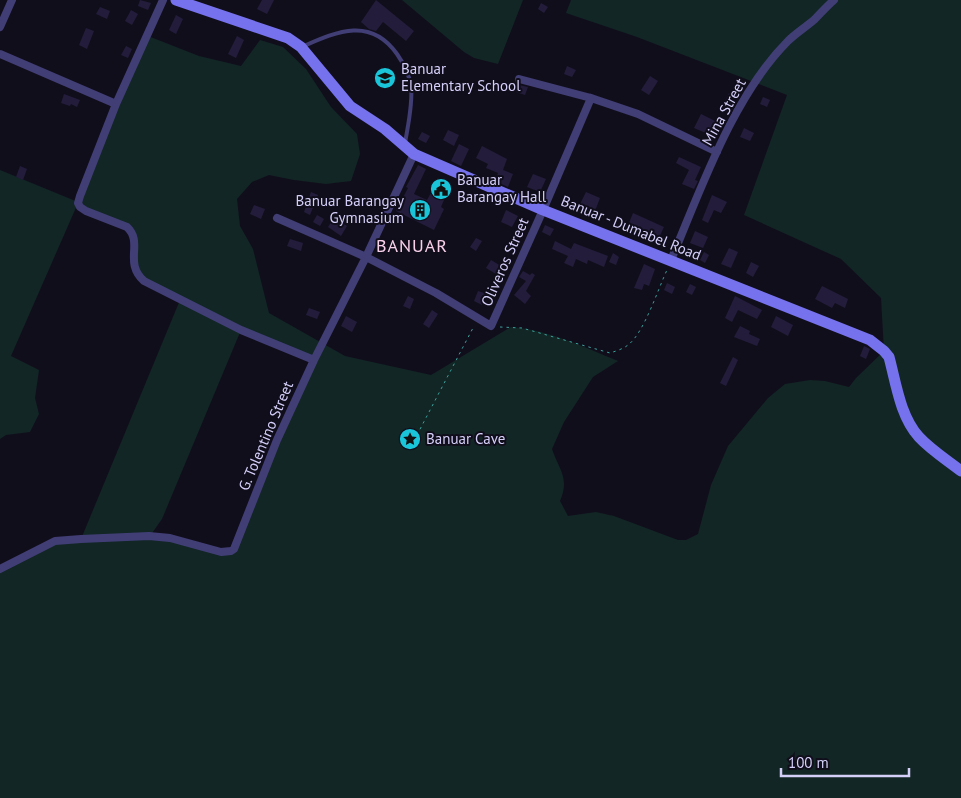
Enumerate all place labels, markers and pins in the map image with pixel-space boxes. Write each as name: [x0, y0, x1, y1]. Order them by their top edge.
place label: Banuar Elementary School: [401, 59, 521, 95]
school or university icon: Banuar Elementary School: [373, 66, 397, 90]
place label: Banuar Barangay Hall: [457, 170, 547, 206]
public building icon: Banuar Barangay Hall: [429, 177, 453, 201]
place label: Banuar Barangay Gymnasium: [296, 191, 404, 227]
building icon: Banuar Barangay Gymnasium: [408, 198, 432, 222]
place icon: Banuar Cave: [398, 427, 422, 451]
place label: Banuar Cave: [426, 429, 505, 448]

